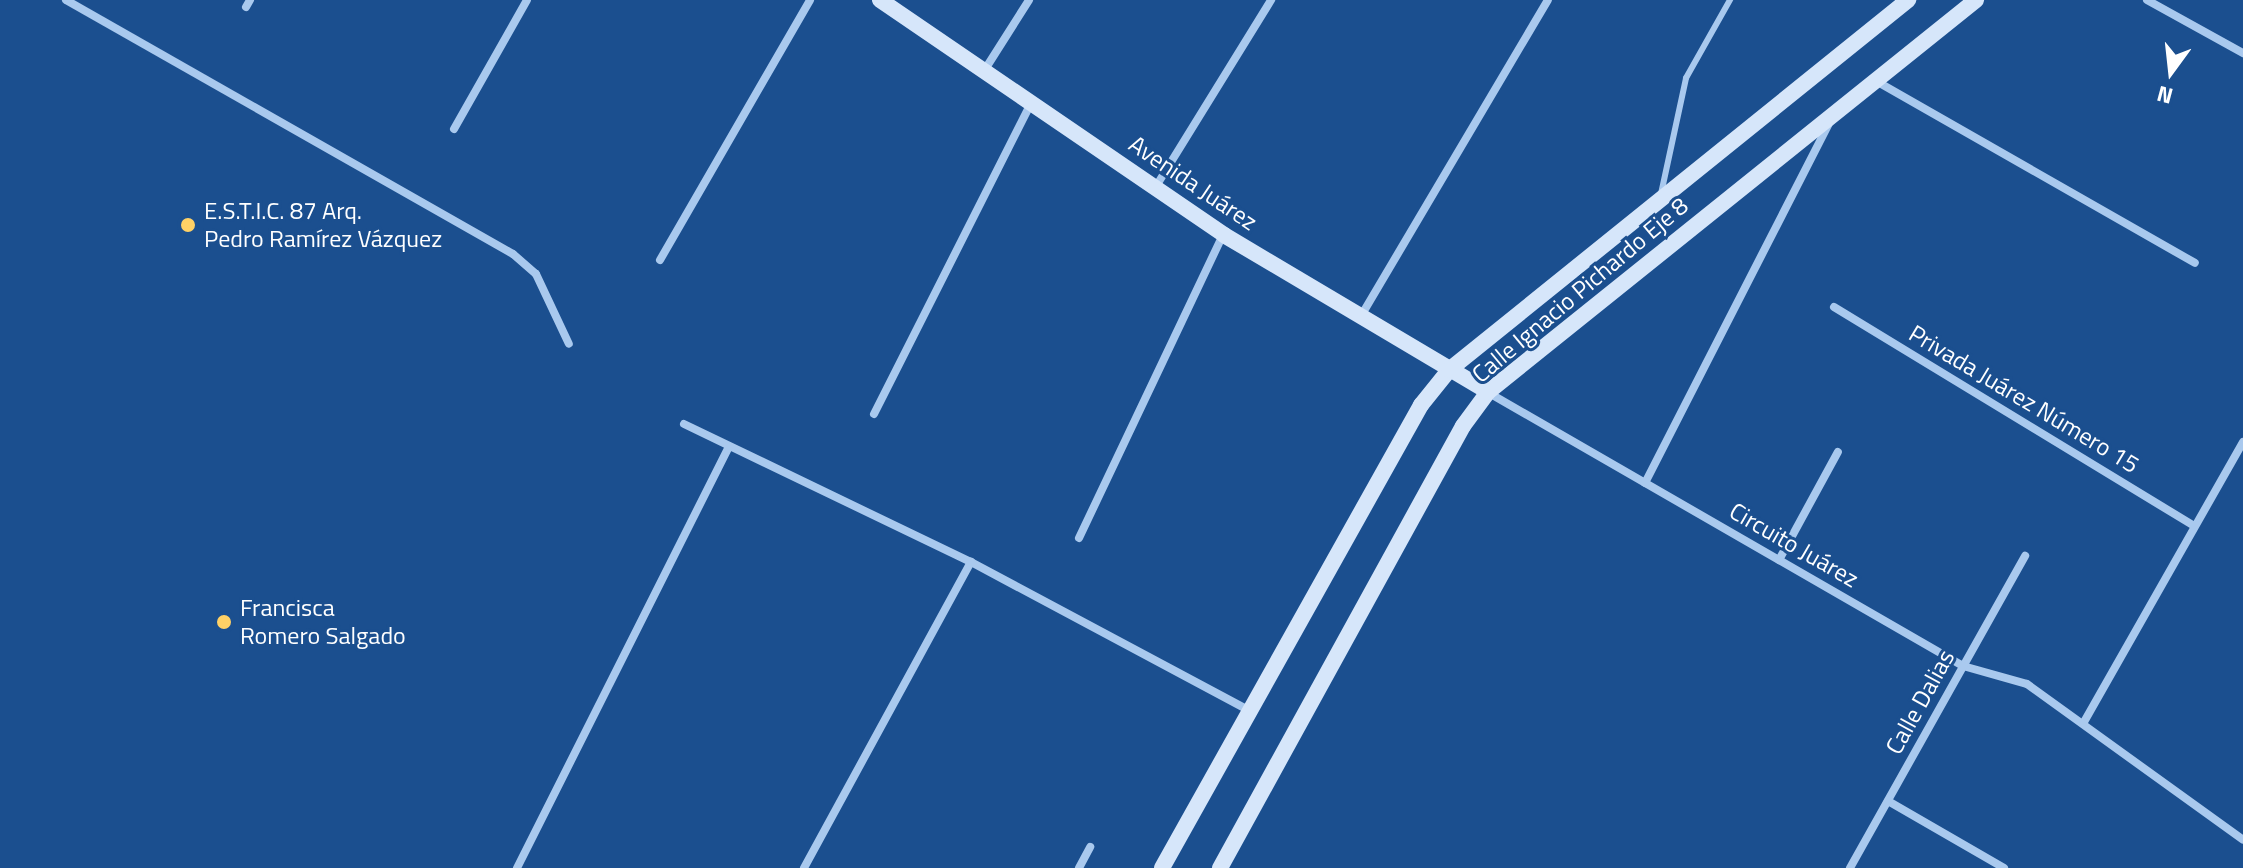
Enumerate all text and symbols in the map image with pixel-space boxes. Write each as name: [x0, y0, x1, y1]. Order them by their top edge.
north arrow: [2131, 32, 2211, 112]
text: N: [2153, 77, 2177, 114]
street label: Avenida Juárez: [1123, 130, 1263, 236]
street label: Calle Ignacio Pichardo Eje 8: [1466, 191, 1694, 389]
place label: E.S.T.I.C. 87 Arq. Pedro Ramírez Vázquez: [204, 197, 442, 253]
marker: E.S.T.I.C. 87 Arq. Pedro Ramírez Vázquez: [179, 216, 197, 234]
street label: Privada Juárez Número 15: [1904, 319, 2144, 479]
street label: Circuito Juárez: [1724, 497, 1864, 593]
place label: Francisca Romero Salgado: [240, 594, 406, 650]
marker: Francisca Romero Salgado: [215, 613, 233, 631]
street label: Calle Dalias: [1880, 645, 1960, 759]

